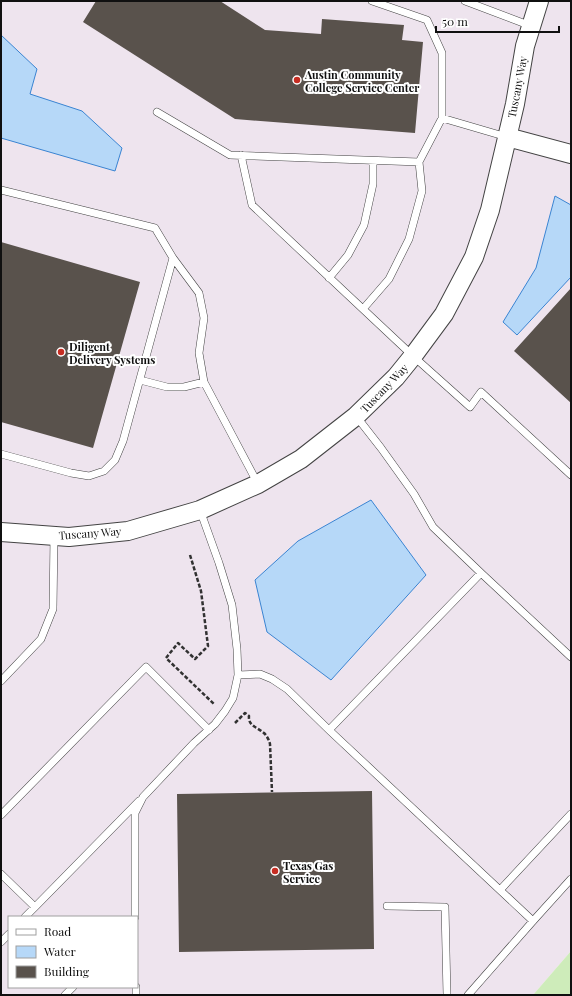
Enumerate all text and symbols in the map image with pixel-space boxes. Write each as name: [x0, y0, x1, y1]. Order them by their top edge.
scale bar: [436, 8, 559, 34]
text: 50 m: [442, 13, 468, 29]
street label: Tuscany Way: [504, 54, 530, 119]
place label: Austin Community College Service Center: [304, 67, 420, 95]
marker: Austin Community College Service Center: [292, 75, 302, 85]
place label: Diligent Delivery Systems: [69, 339, 155, 367]
marker: Diligent Delivery Systems: [56, 347, 66, 357]
street label: Tuscany Way: [357, 360, 411, 416]
street label: Tuscany Way: [58, 523, 122, 543]
place label: Texas Gas Service: [283, 858, 333, 886]
marker: Texas Gas Service: [270, 866, 280, 876]
legend: [8, 916, 138, 988]
text: Road: [44, 923, 71, 939]
text: Water: [43, 943, 77, 959]
text: Building: [44, 963, 90, 979]

